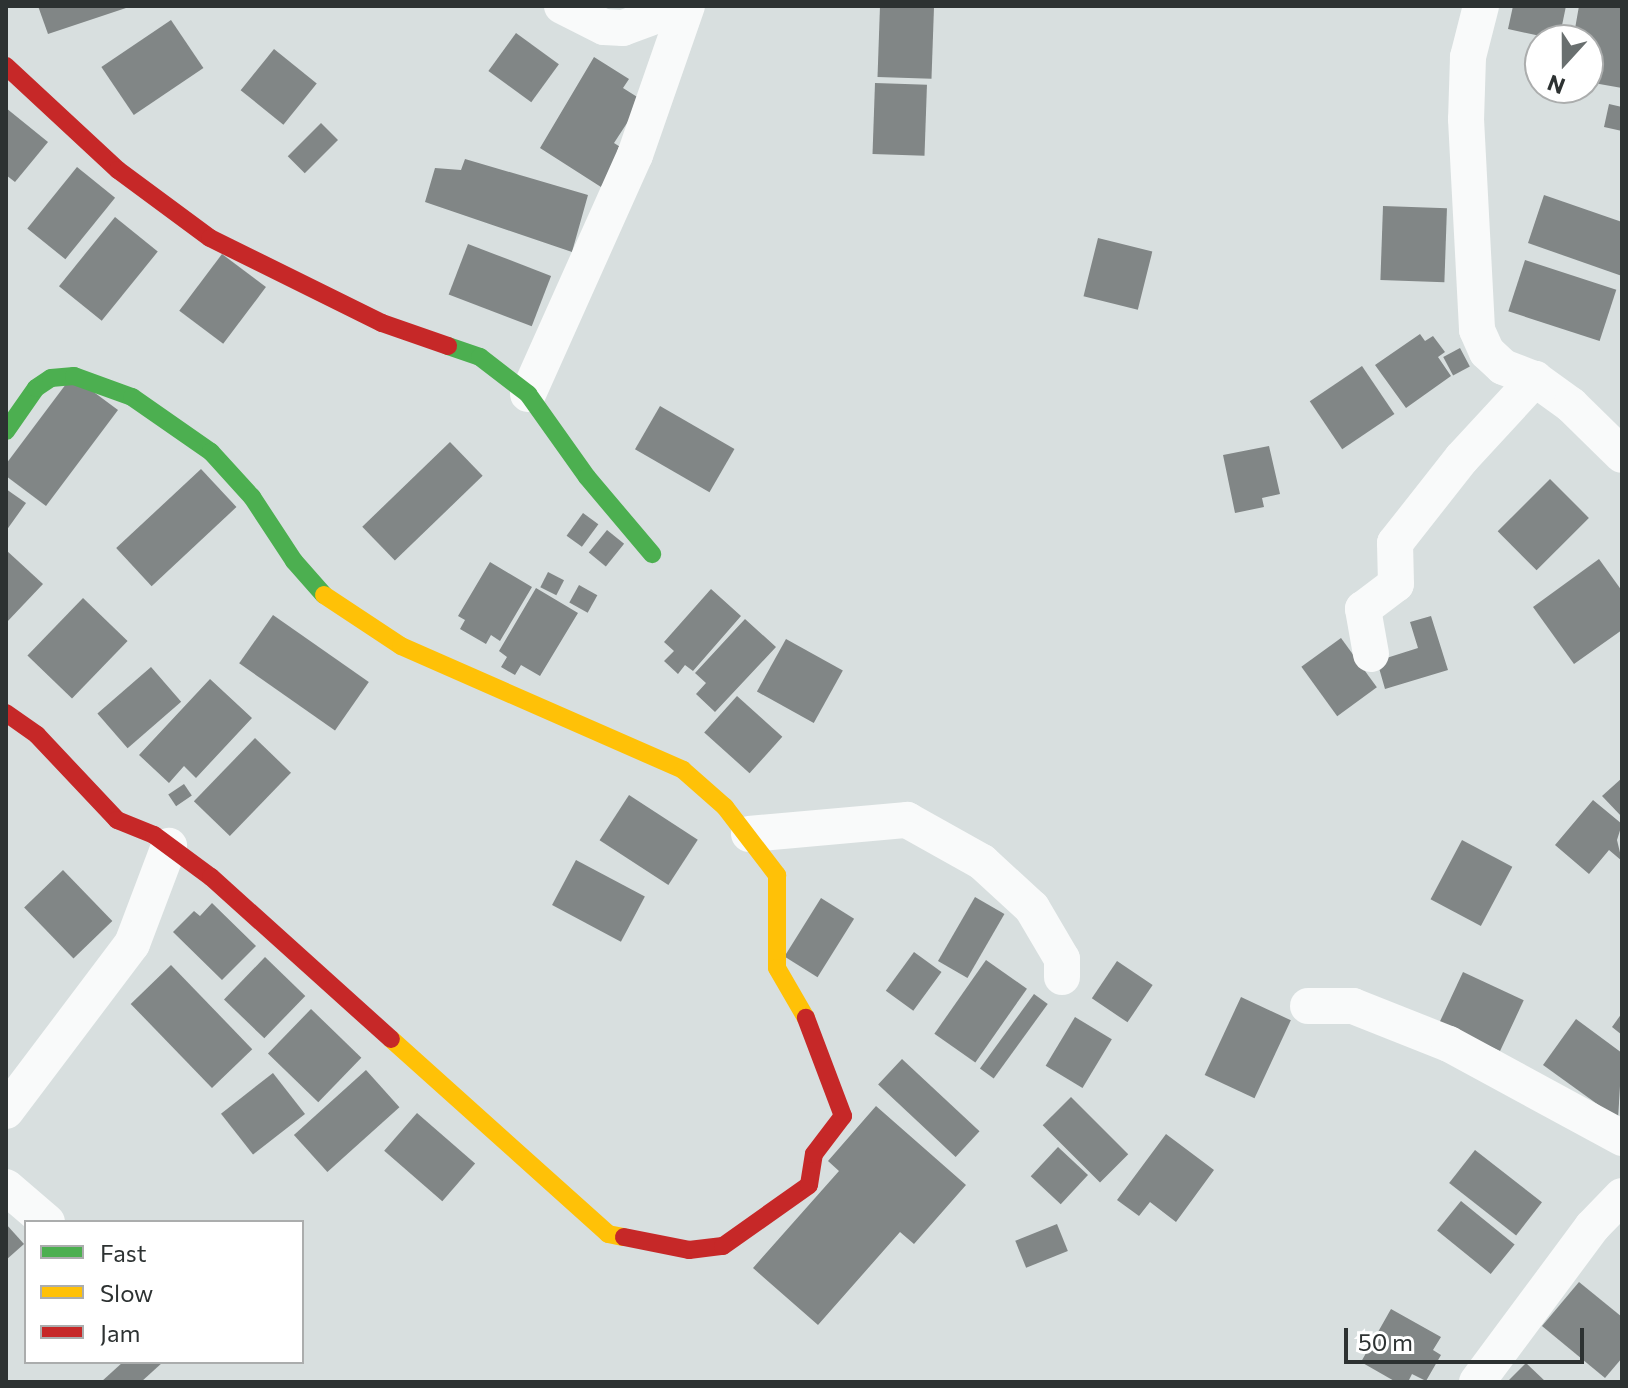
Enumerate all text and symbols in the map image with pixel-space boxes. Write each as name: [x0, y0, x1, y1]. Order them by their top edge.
north arrow: [1524, 24, 1604, 104]
text: N: [1543, 69, 1568, 101]
legend: [24, 1220, 304, 1364]
text: Fast: [100, 1238, 147, 1267]
text: Slow: [100, 1278, 153, 1307]
scale bar: [1348, 1312, 1588, 1362]
text: Jam: [100, 1318, 140, 1347]
text: 50 m: [1358, 1327, 1413, 1356]

